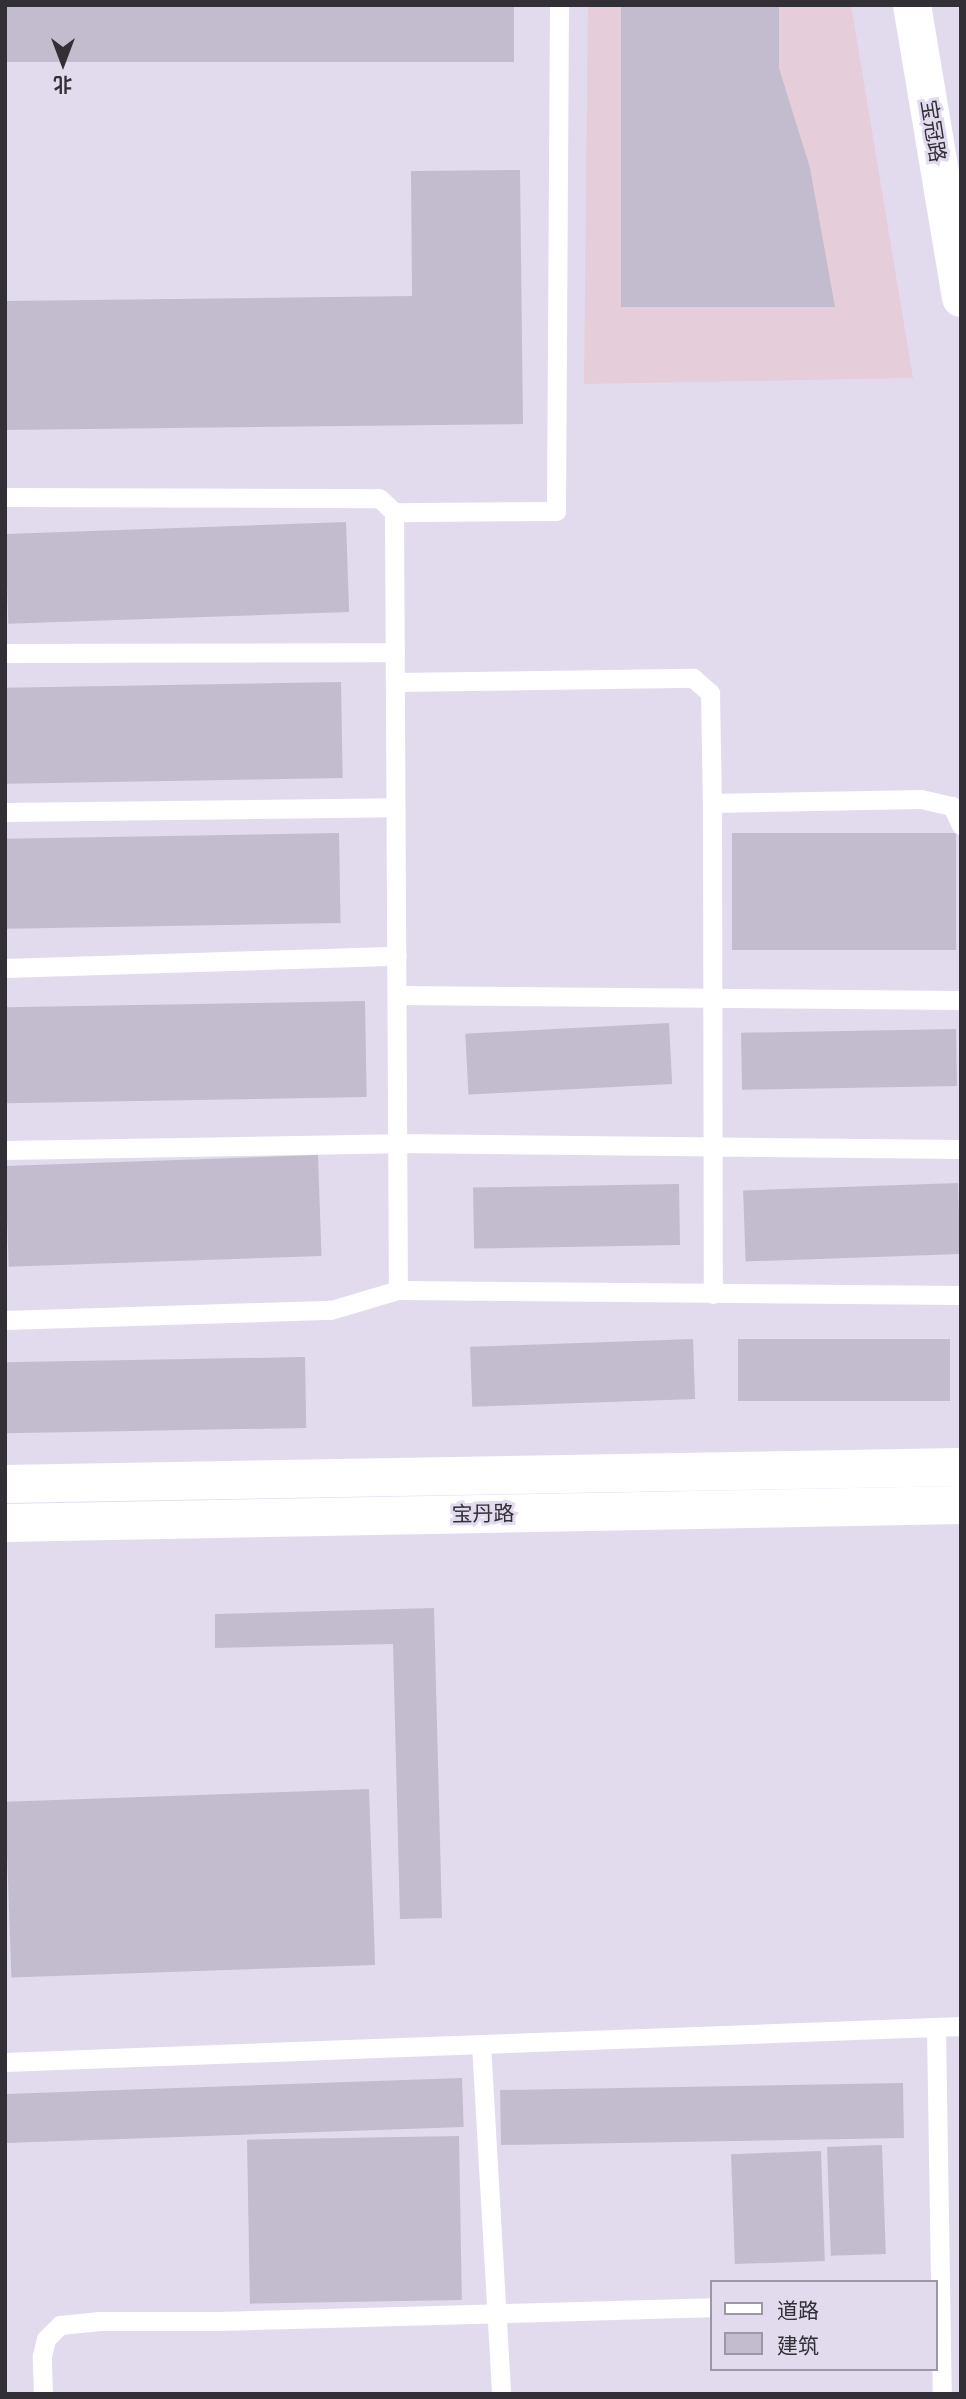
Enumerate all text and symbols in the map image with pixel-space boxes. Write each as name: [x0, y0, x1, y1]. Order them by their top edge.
north arrow: [28, 28, 98, 98]
text: 北: [54, 73, 73, 96]
street label: 宝冠路: [916, 98, 950, 164]
street label: 宝丹路: [451, 1501, 515, 1527]
legend: [710, 2280, 938, 2371]
text: 道路: [777, 2298, 819, 2324]
text: 建筑: [777, 2333, 819, 2359]

